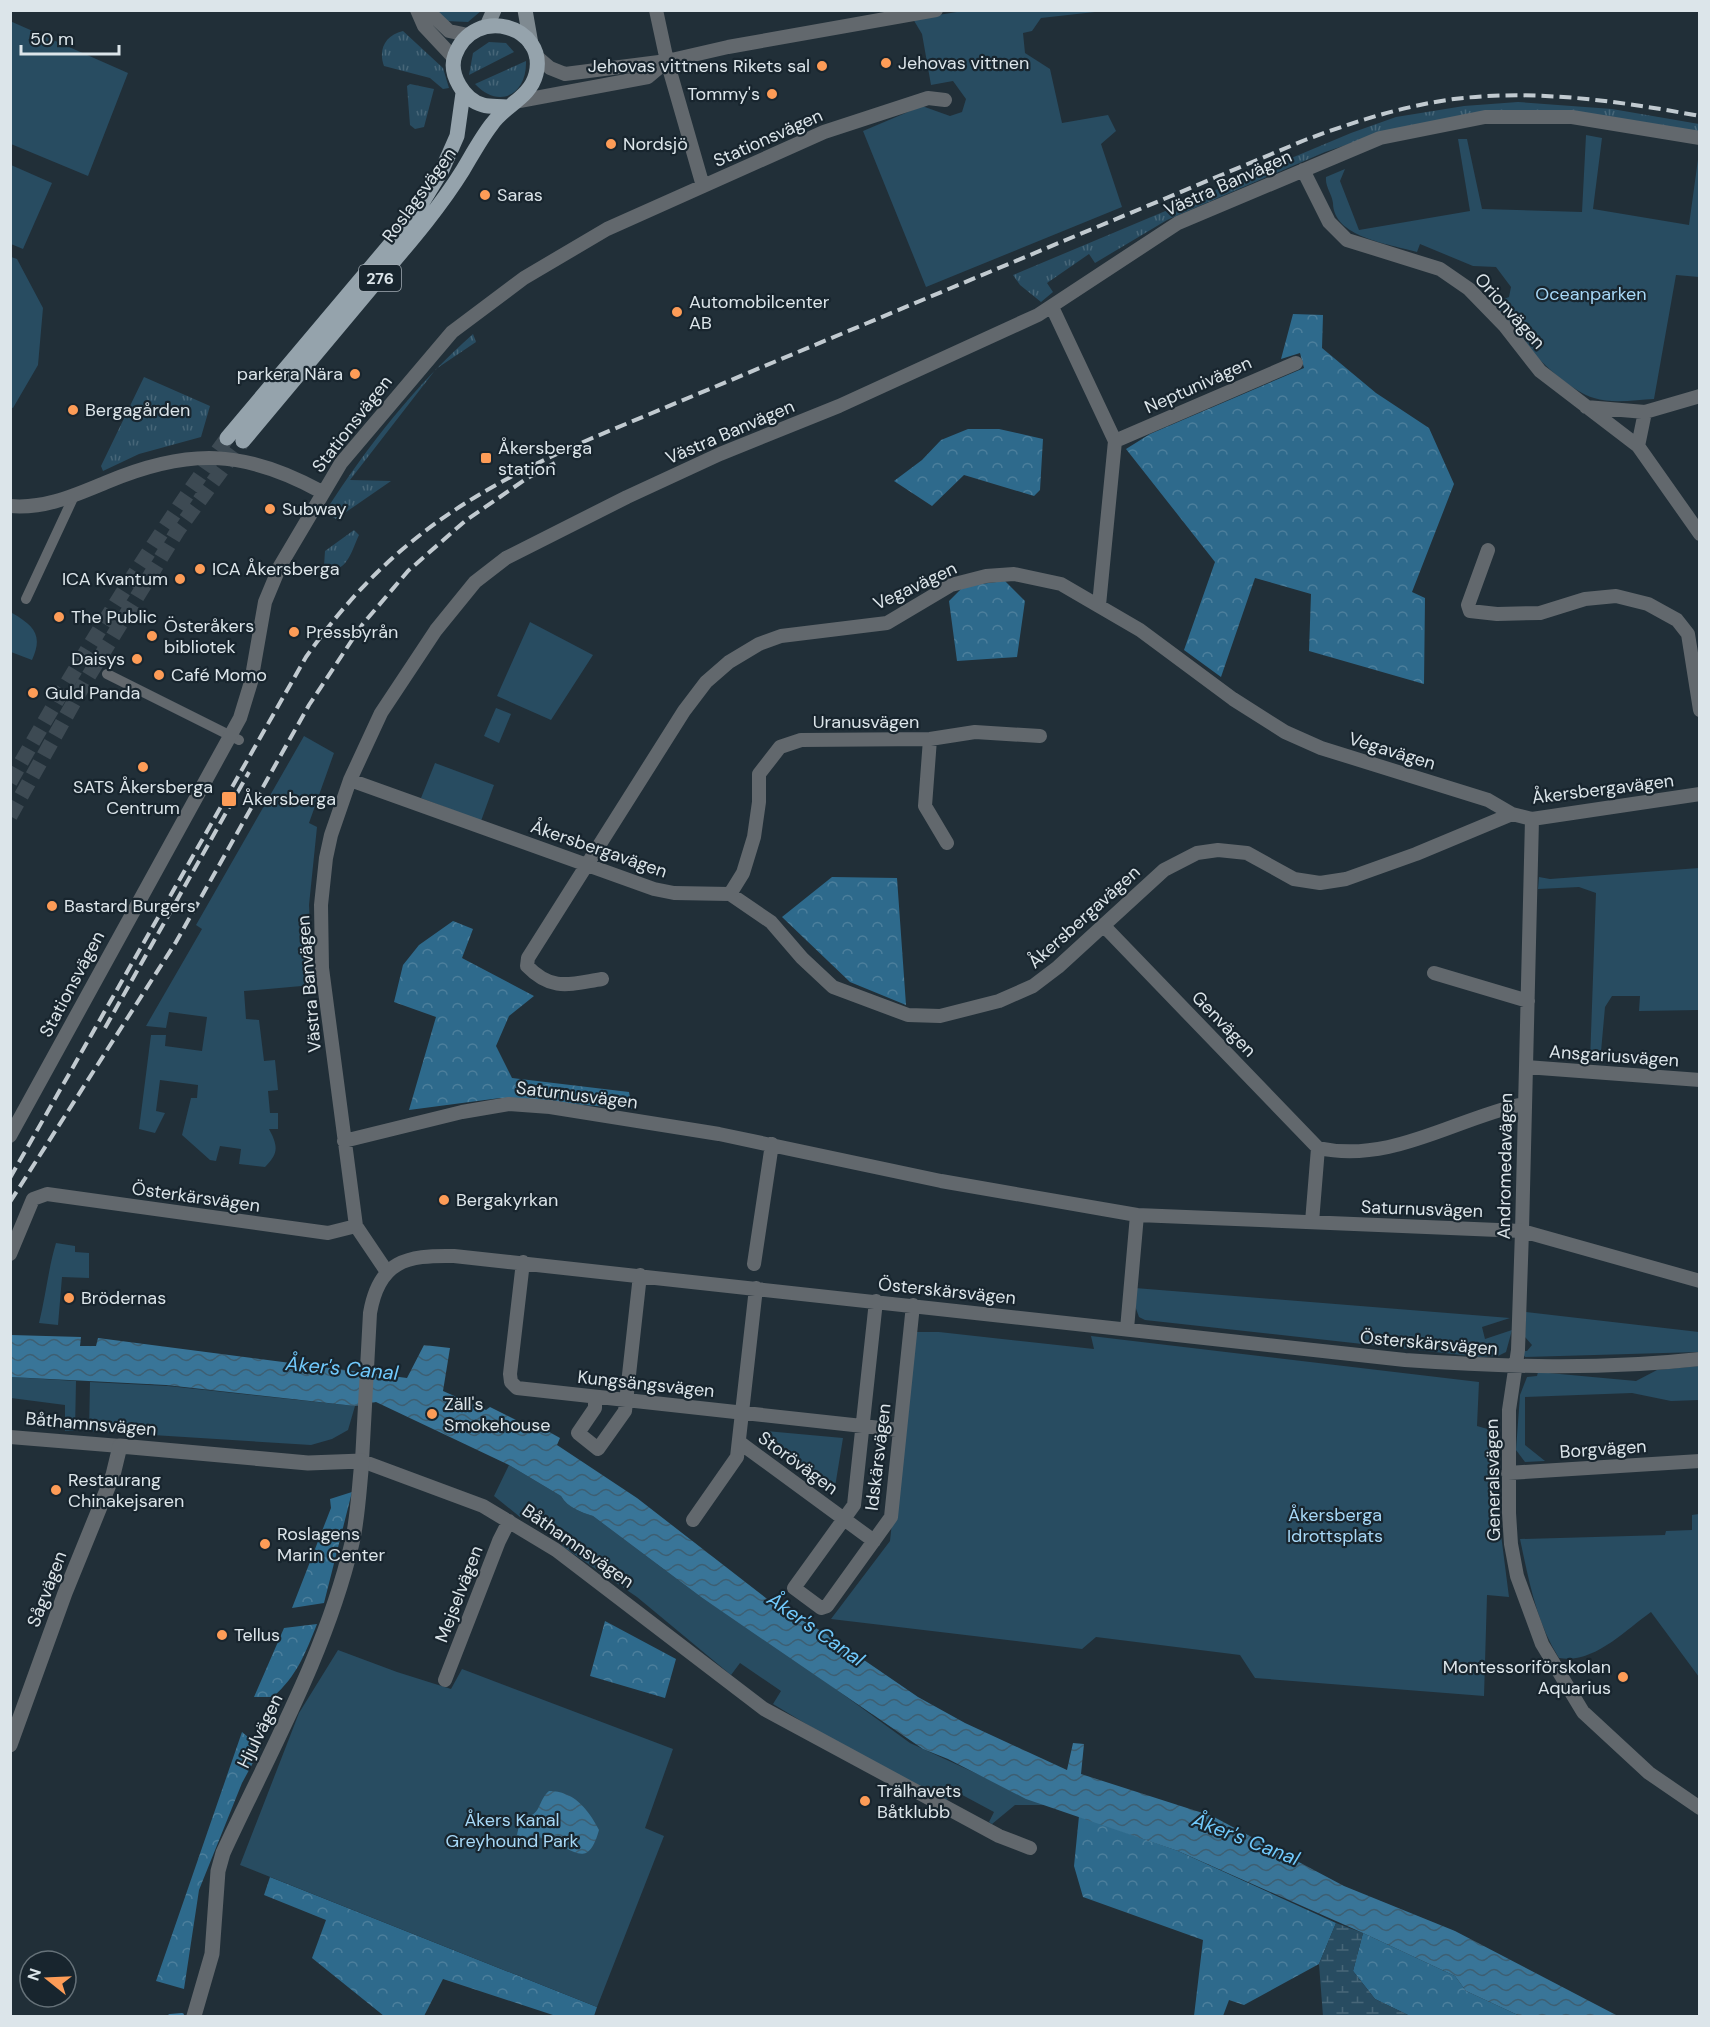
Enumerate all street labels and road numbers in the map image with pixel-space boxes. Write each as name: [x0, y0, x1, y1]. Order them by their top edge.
street label: Stationsvägen: [710, 103, 826, 173]
street label: Roslagsvägen: [377, 143, 461, 247]
street label: Västra Banvägen: [1160, 144, 1296, 222]
road number: 276: [359, 265, 401, 291]
street label: Orionvägen: [1469, 268, 1551, 354]
street label: Neptunivägen: [1141, 351, 1255, 419]
street label: Stationsvägen: [307, 370, 397, 478]
street label: Västra Banvägen: [662, 394, 798, 470]
street label: Vegavägen: [869, 556, 961, 616]
street label: Uranusvägen: [813, 710, 919, 734]
street label: Vegavägen: [1346, 726, 1438, 776]
street label: Åkersbergavägen: [1531, 768, 1675, 810]
street label: Åkersbergavägen: [528, 814, 670, 884]
street label: Åkersbergavägen: [1023, 860, 1145, 974]
street label: Västra Banvägen: [291, 914, 327, 1054]
street label: Stationsvägen: [34, 927, 110, 1041]
street label: Genvägen: [1187, 986, 1261, 1062]
street label: Ansgariusvägen: [1548, 1039, 1680, 1073]
street label: Saturnusvägen: [515, 1076, 639, 1114]
street label: Andromedavägen: [1492, 1092, 1518, 1240]
street label: Österkärsvägen: [130, 1176, 262, 1218]
street label: Saturnusvägen: [1360, 1195, 1484, 1223]
street label: Österskärsvägen: [877, 1272, 1017, 1310]
street label: Österskärsvägen: [1359, 1325, 1499, 1361]
street label: Kungsängsvägen: [576, 1365, 716, 1403]
street label: Idskärsvägen: [860, 1402, 896, 1512]
street label: Båthamnsvägen: [24, 1406, 158, 1442]
street label: Generalsvägen: [1480, 1419, 1506, 1541]
street label: Storövägen: [753, 1426, 843, 1500]
street label: Borgvägen: [1559, 1434, 1647, 1464]
street label: Båthamnsvägen: [517, 1498, 639, 1594]
street label: Mejselvägen: [430, 1542, 488, 1646]
street label: Sågvägen: [22, 1548, 72, 1630]
street label: Hjulvägen: [232, 1690, 288, 1772]

